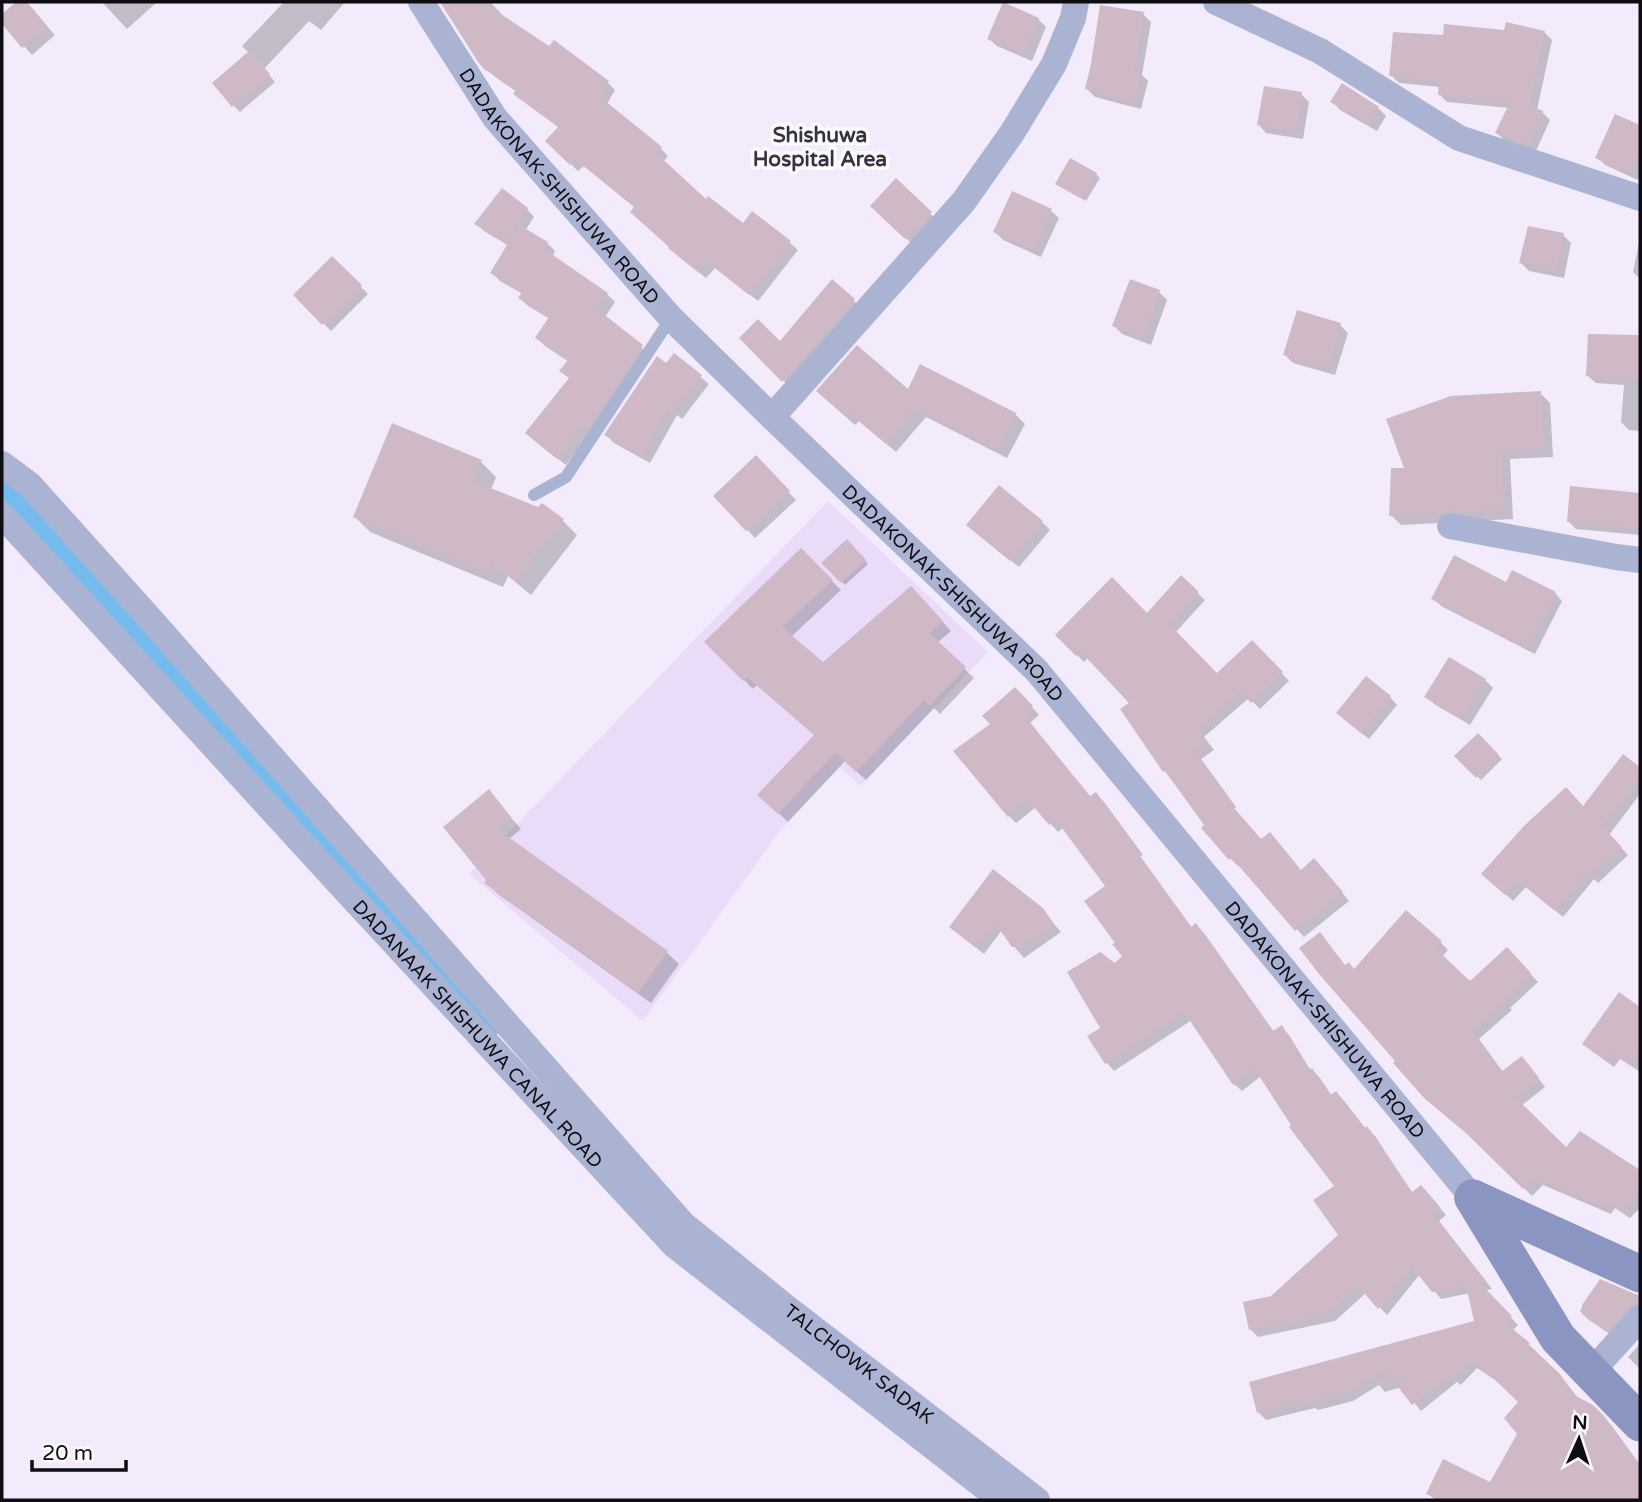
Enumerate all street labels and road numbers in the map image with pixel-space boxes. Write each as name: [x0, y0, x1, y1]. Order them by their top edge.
street label: DADAKONAK-SHISHUWA ROAD: [454, 64, 664, 309]
street label: DADAKONAK-SHISHUWA ROAD: [837, 480, 1068, 706]
street label: DADANAAK SHISHUWA CANAL ROAD: [348, 896, 607, 1173]
street label: DADAKONAK-SHISHUWA ROAD: [1220, 897, 1429, 1143]
street label: TALCHOWK SADAK: [780, 1300, 938, 1429]

